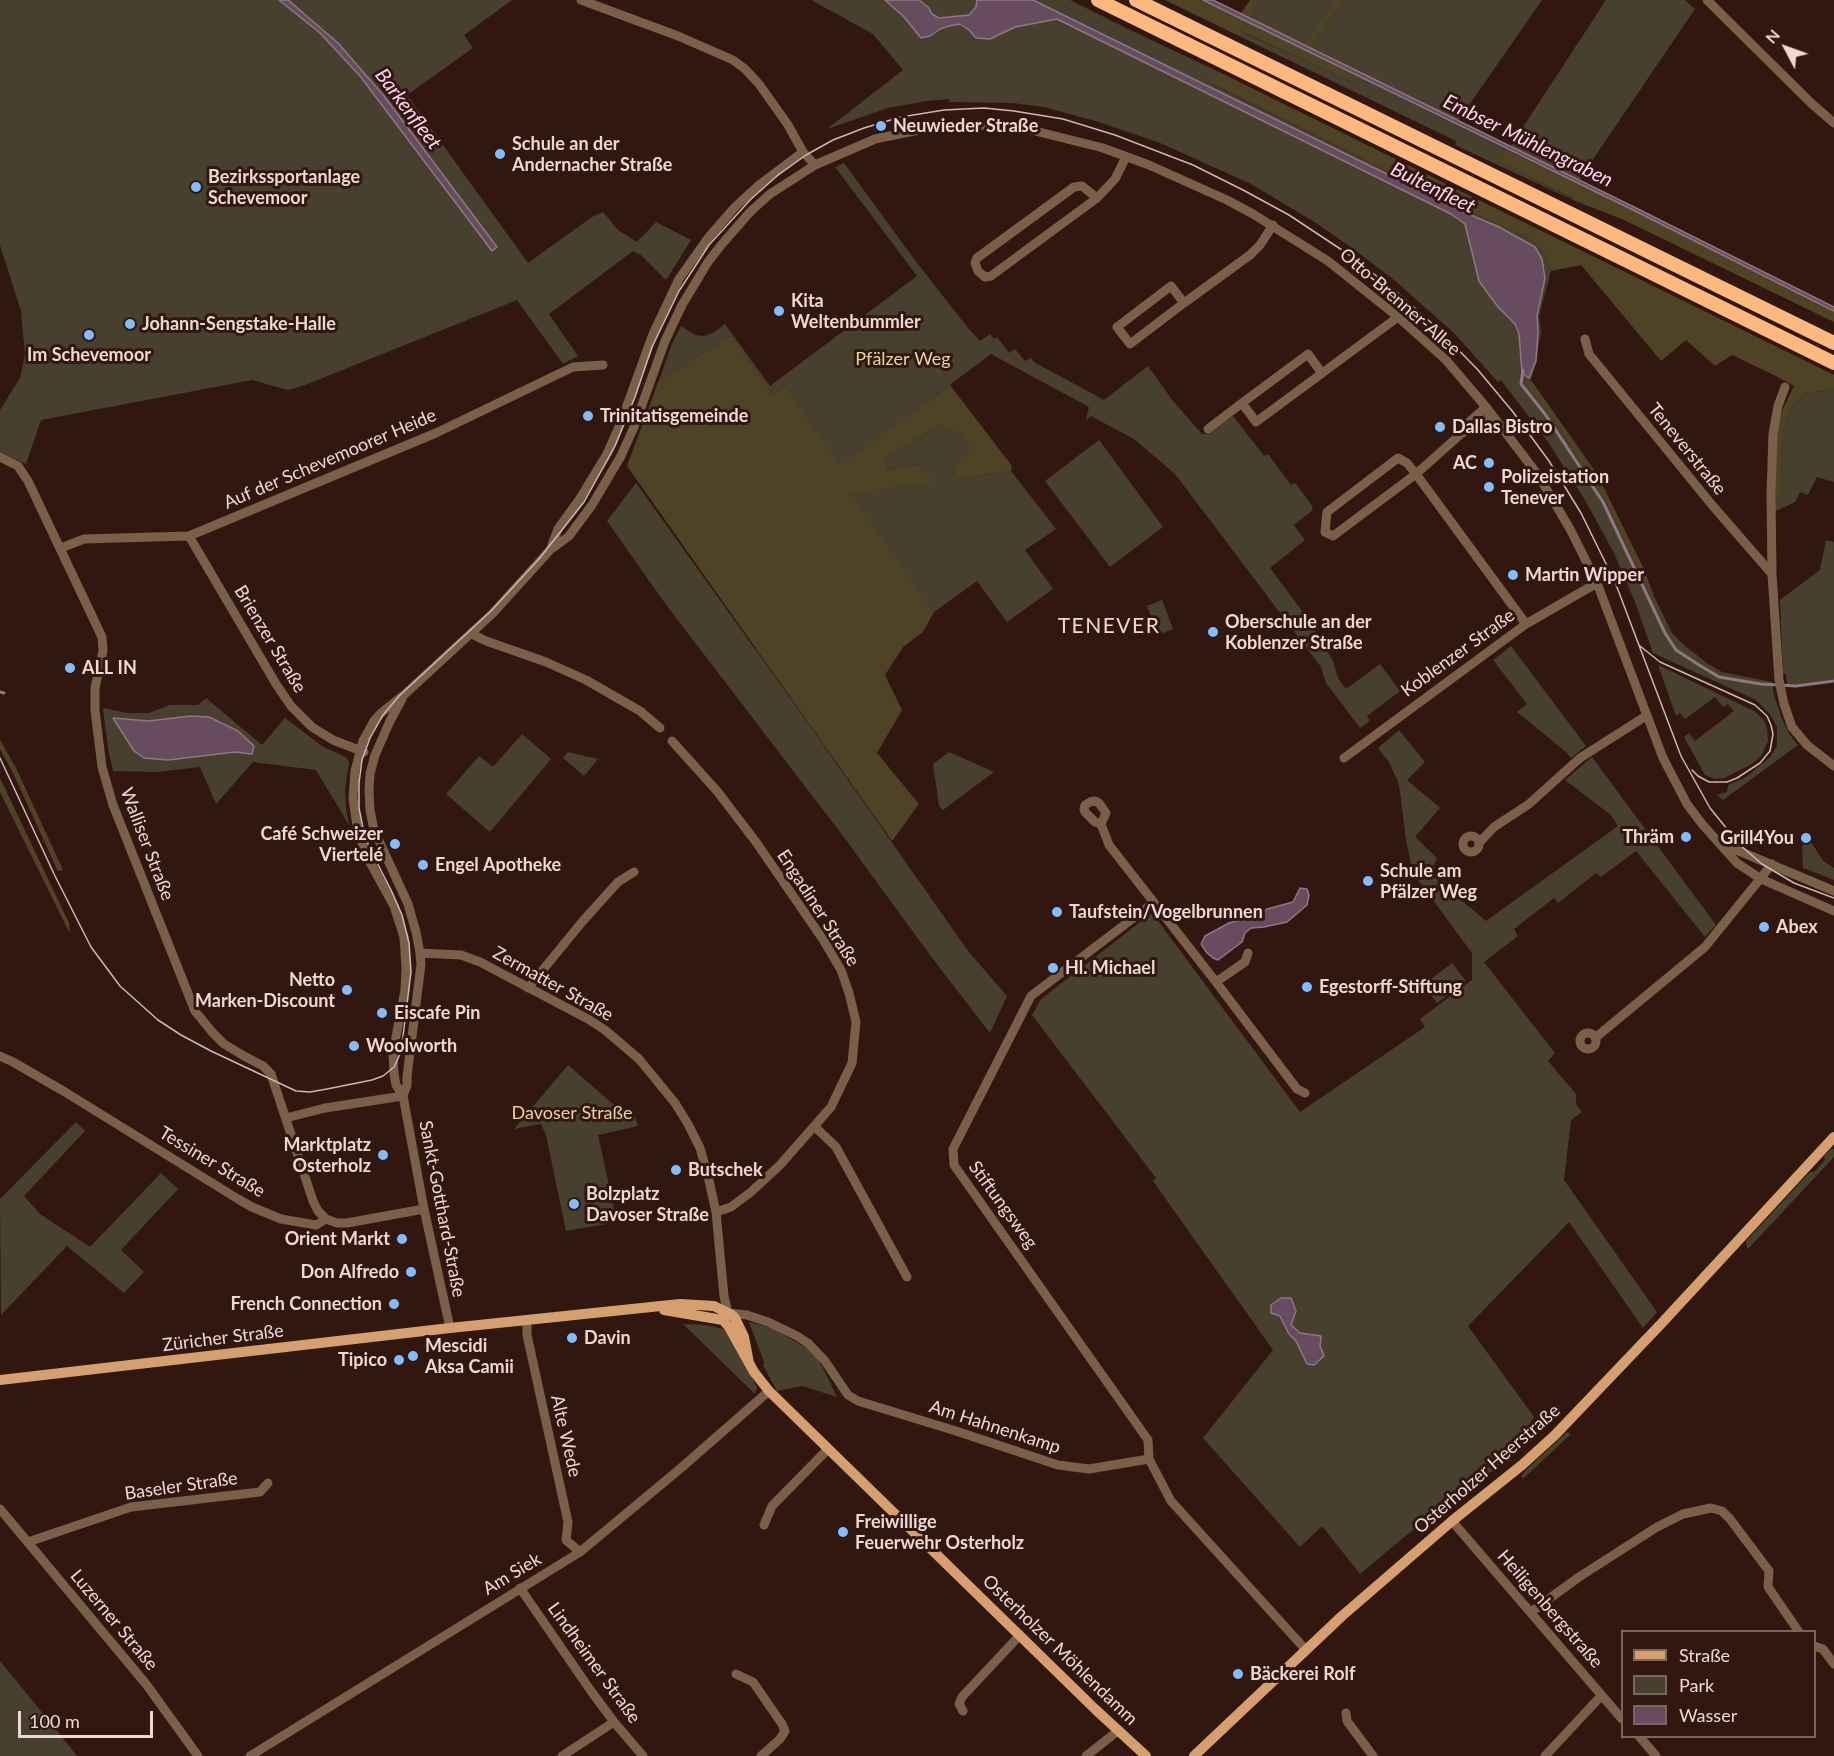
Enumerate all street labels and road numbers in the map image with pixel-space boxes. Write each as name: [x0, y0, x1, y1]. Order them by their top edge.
street label: Otto-Brenner-Allee: [1335, 244, 1465, 360]
street label: Teneverstraße: [1643, 399, 1731, 499]
street label: Auf der Schevemoorer Heide: [220, 404, 440, 514]
street label: Brienzer Straße: [229, 581, 311, 697]
street label: Koblenzer Straße: [1397, 605, 1519, 701]
street label: Walliser Straße: [116, 785, 178, 903]
street label: Engadiner Straße: [772, 846, 864, 970]
street label: Zermatter Straße: [489, 942, 617, 1026]
street label: Sankt-Gotthard-Straße: [414, 1119, 470, 1299]
street label: Tessiner Straße: [155, 1122, 269, 1202]
street label: Stiftungsweg: [964, 1157, 1042, 1253]
street label: Züricher Straße: [161, 1320, 285, 1356]
street label: Alte Wede: [546, 1393, 586, 1479]
street label: Am Hahnenkamp: [927, 1396, 1063, 1458]
street label: Osterholzer Heerstraße: [1410, 1400, 1564, 1538]
street label: Baseler Straße: [123, 1467, 239, 1505]
street label: Heiligenbergstraße: [1493, 1546, 1607, 1672]
street label: Am Siek: [479, 1548, 545, 1600]
street label: Luzerner Straße: [66, 1565, 162, 1675]
street label: Osterholzer Möhlendamm: [978, 1570, 1142, 1730]
street label: Lindheimer Straße: [543, 1598, 645, 1728]

